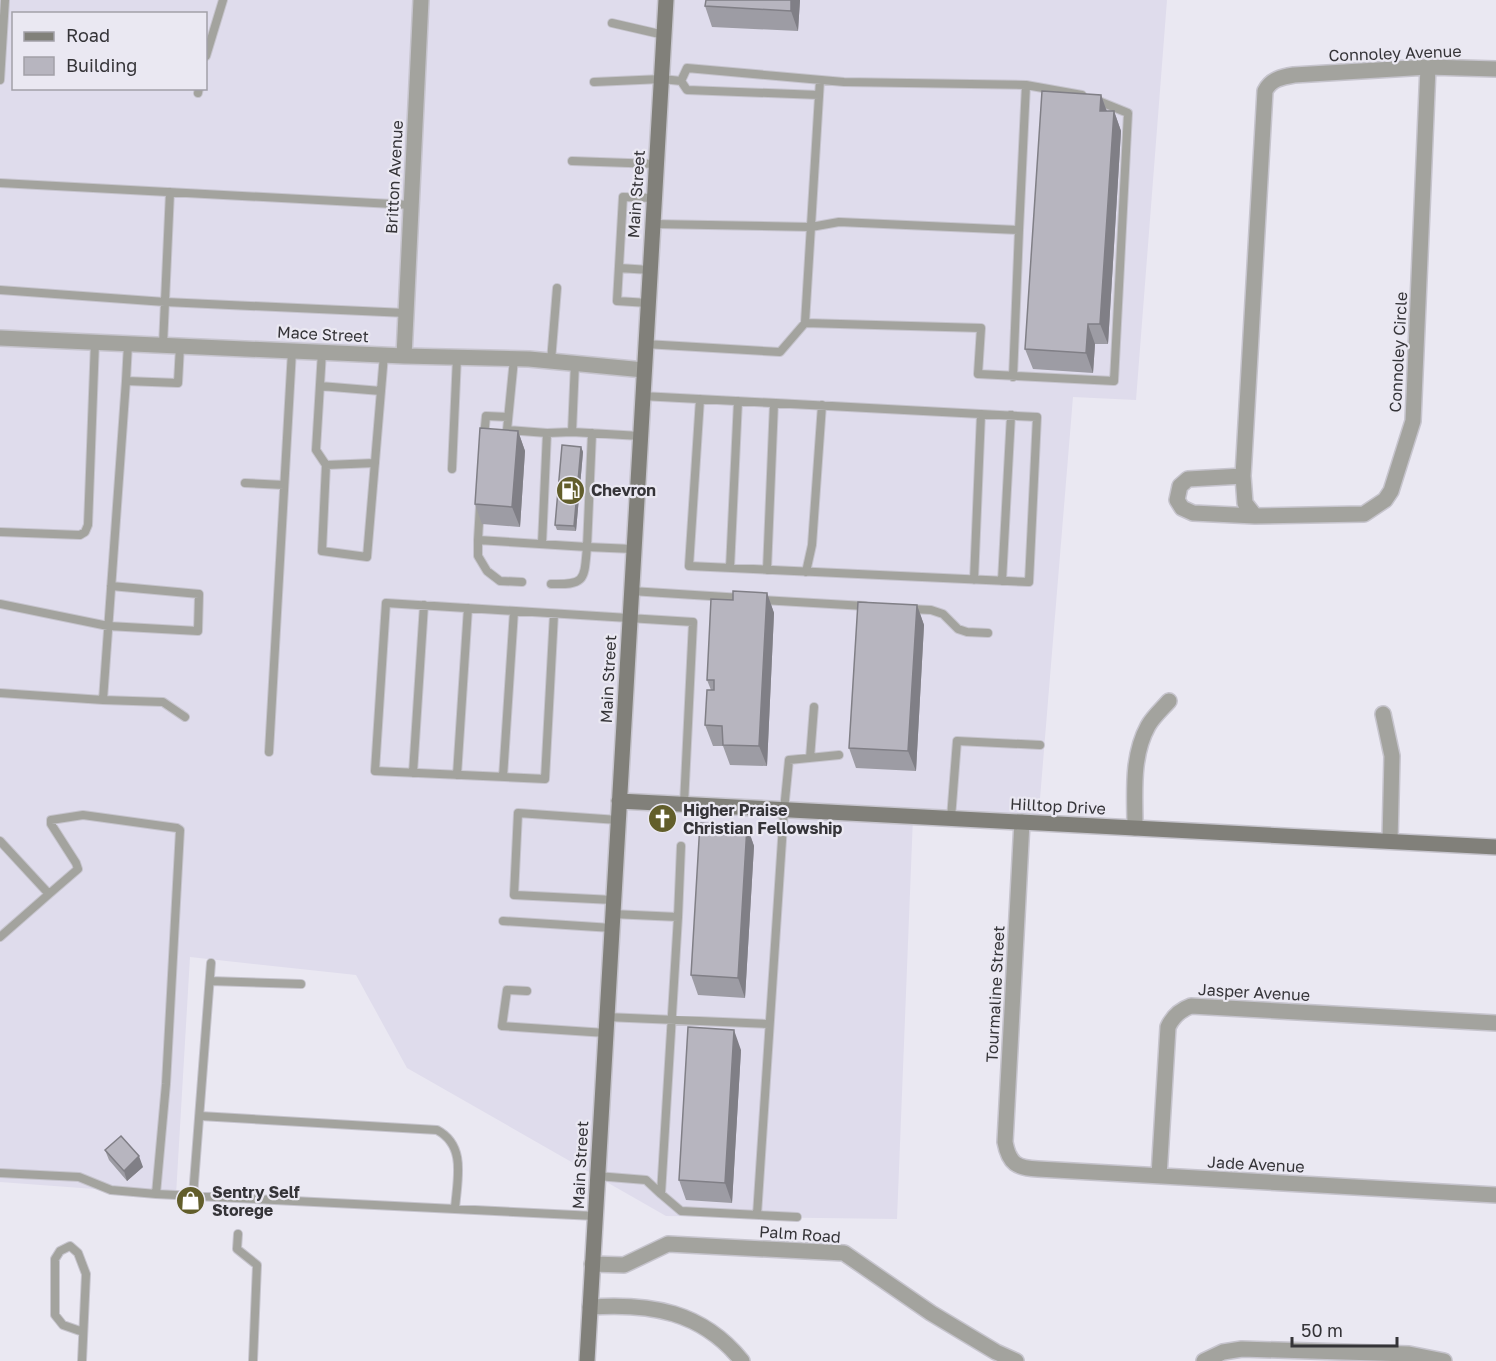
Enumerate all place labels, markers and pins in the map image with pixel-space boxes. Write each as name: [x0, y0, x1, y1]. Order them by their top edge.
fuel station icon: Chevron: [554, 474, 586, 506]
place label: Chevron: [591, 480, 656, 500]
place label: Higher Praise Christian Fellowship: [683, 800, 842, 838]
church icon: Higher Praise Christian Fellowship: [646, 803, 678, 835]
place label: Sentry Self Storege: [212, 1182, 300, 1220]
shop icon: Sentry Self Storege: [175, 1185, 207, 1217]

